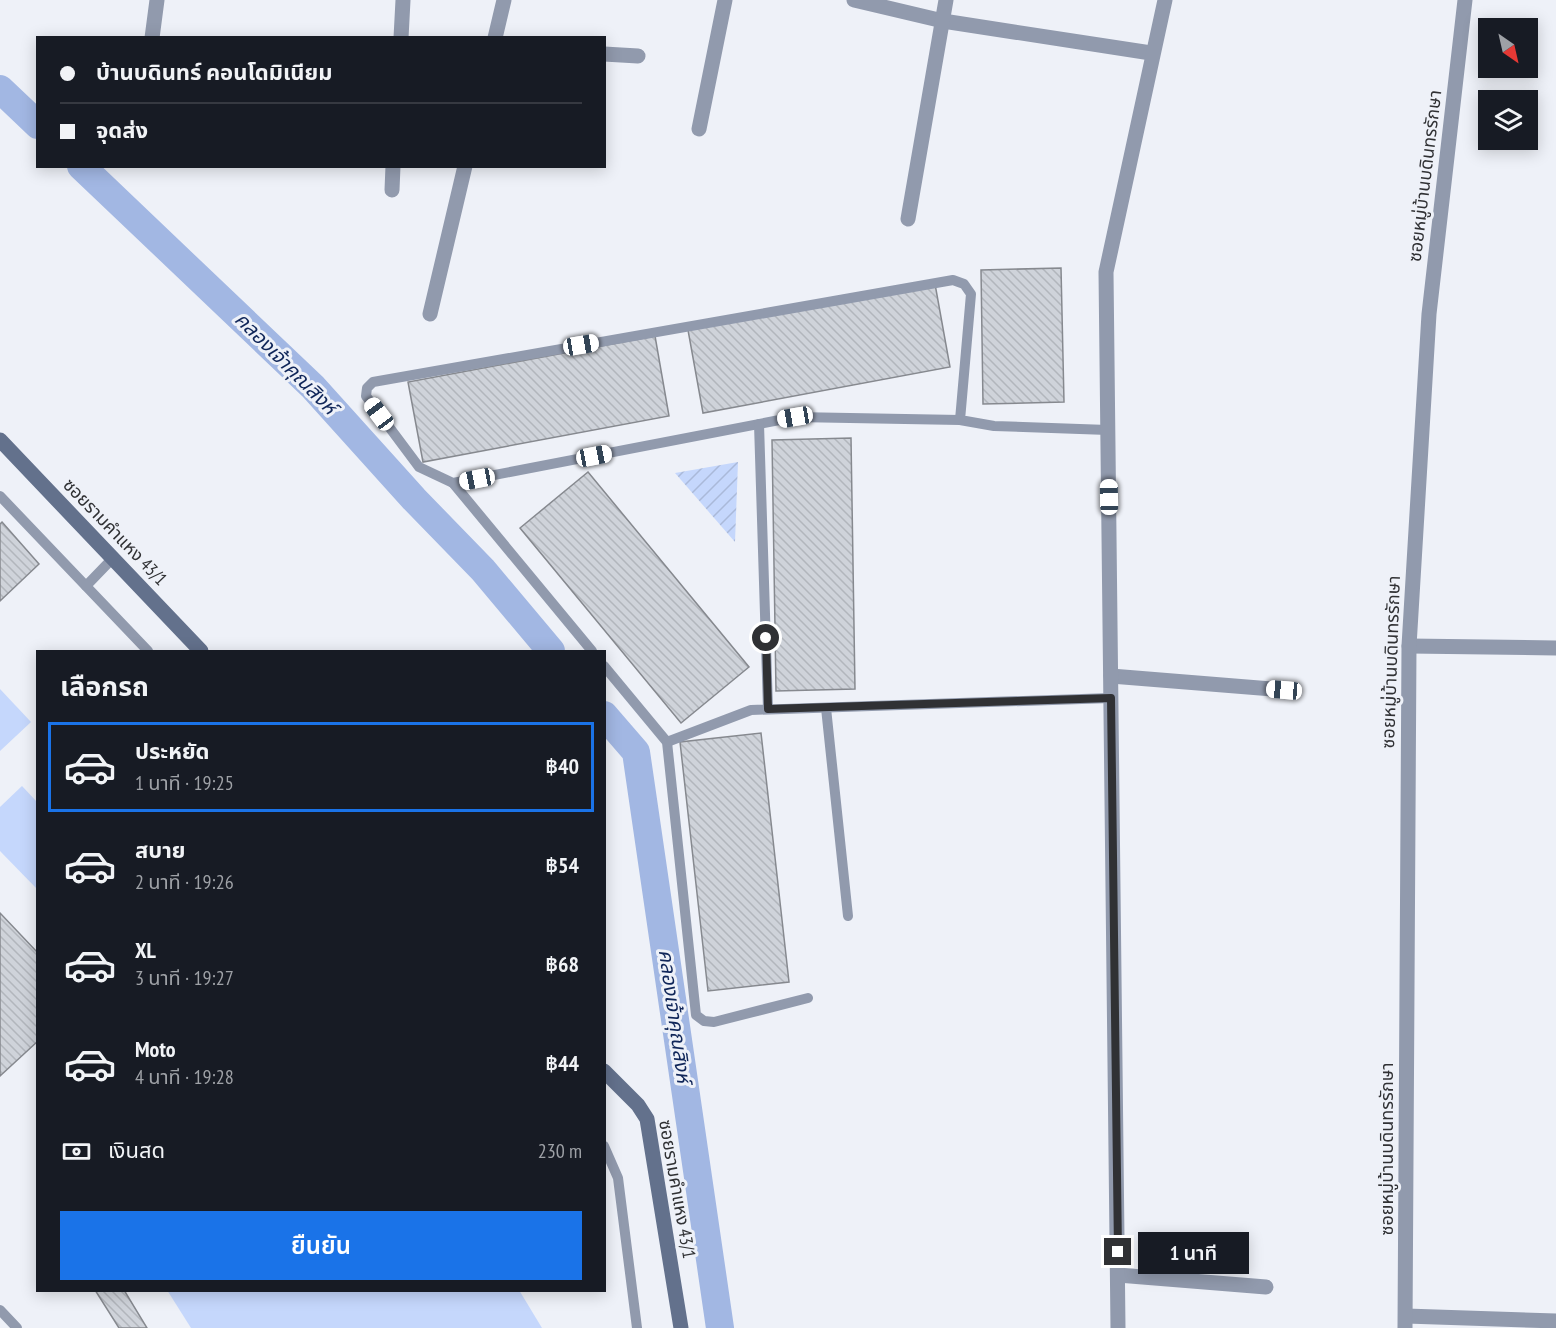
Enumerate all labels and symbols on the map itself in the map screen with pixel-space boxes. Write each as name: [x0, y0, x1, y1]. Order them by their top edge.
north arrow: [1478, 18, 1538, 78]
street label: ซอยหมู่บ้านบดินทรรักษา: [1403, 89, 1447, 263]
water label: คลองเจ้าคุณสิงห์: [229, 306, 346, 423]
car: [562, 333, 600, 357]
car: [361, 394, 397, 434]
car: [776, 405, 814, 429]
car: [575, 444, 613, 468]
car: [458, 467, 496, 491]
street label: ซอยรามคำแหง 43/1: [58, 473, 172, 590]
car: [1100, 479, 1118, 515]
street label: ซอยหมู่บ้านบดินทรรักษา: [1376, 575, 1406, 749]
route start: [752, 624, 779, 651]
car: [1265, 679, 1303, 701]
water label: คลองเจ้าคุณสิงห์: [653, 948, 698, 1089]
street label: ซอยหมู่บ้านบดินทรรักษา: [1375, 1062, 1399, 1236]
street label: ซอยรามคำแหง 43/1: [654, 1118, 701, 1260]
callout: 1 นาที: [1139, 1231, 1250, 1273]
route end: [1104, 1238, 1131, 1265]

